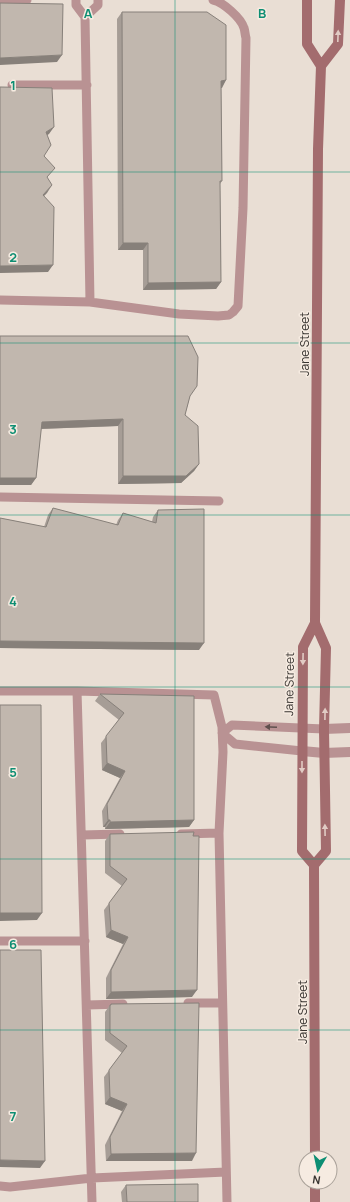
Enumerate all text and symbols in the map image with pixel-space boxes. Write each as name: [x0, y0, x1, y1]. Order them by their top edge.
text: A: [84, 4, 93, 22]
text: B: [258, 4, 266, 22]
one-way arrow: [335, 30, 342, 42]
text: 1: [10, 76, 16, 94]
text: 2: [9, 248, 17, 266]
street label: Jane Street: [296, 312, 313, 376]
text: 3: [9, 420, 17, 438]
text: 4: [9, 592, 17, 610]
street label: Jane Street: [280, 652, 298, 716]
one-way arrow: [299, 653, 306, 665]
one-way arrow: [321, 708, 328, 720]
one-way arrow: [265, 723, 277, 730]
one-way arrow: [299, 761, 305, 774]
text: 5: [9, 763, 17, 781]
one-way arrow: [322, 823, 328, 836]
text: 6: [9, 935, 17, 953]
street label: Jane Street: [294, 980, 311, 1044]
text: 7: [10, 1107, 17, 1125]
north arrow: [298, 1150, 338, 1190]
text: N: [311, 1172, 321, 1188]

